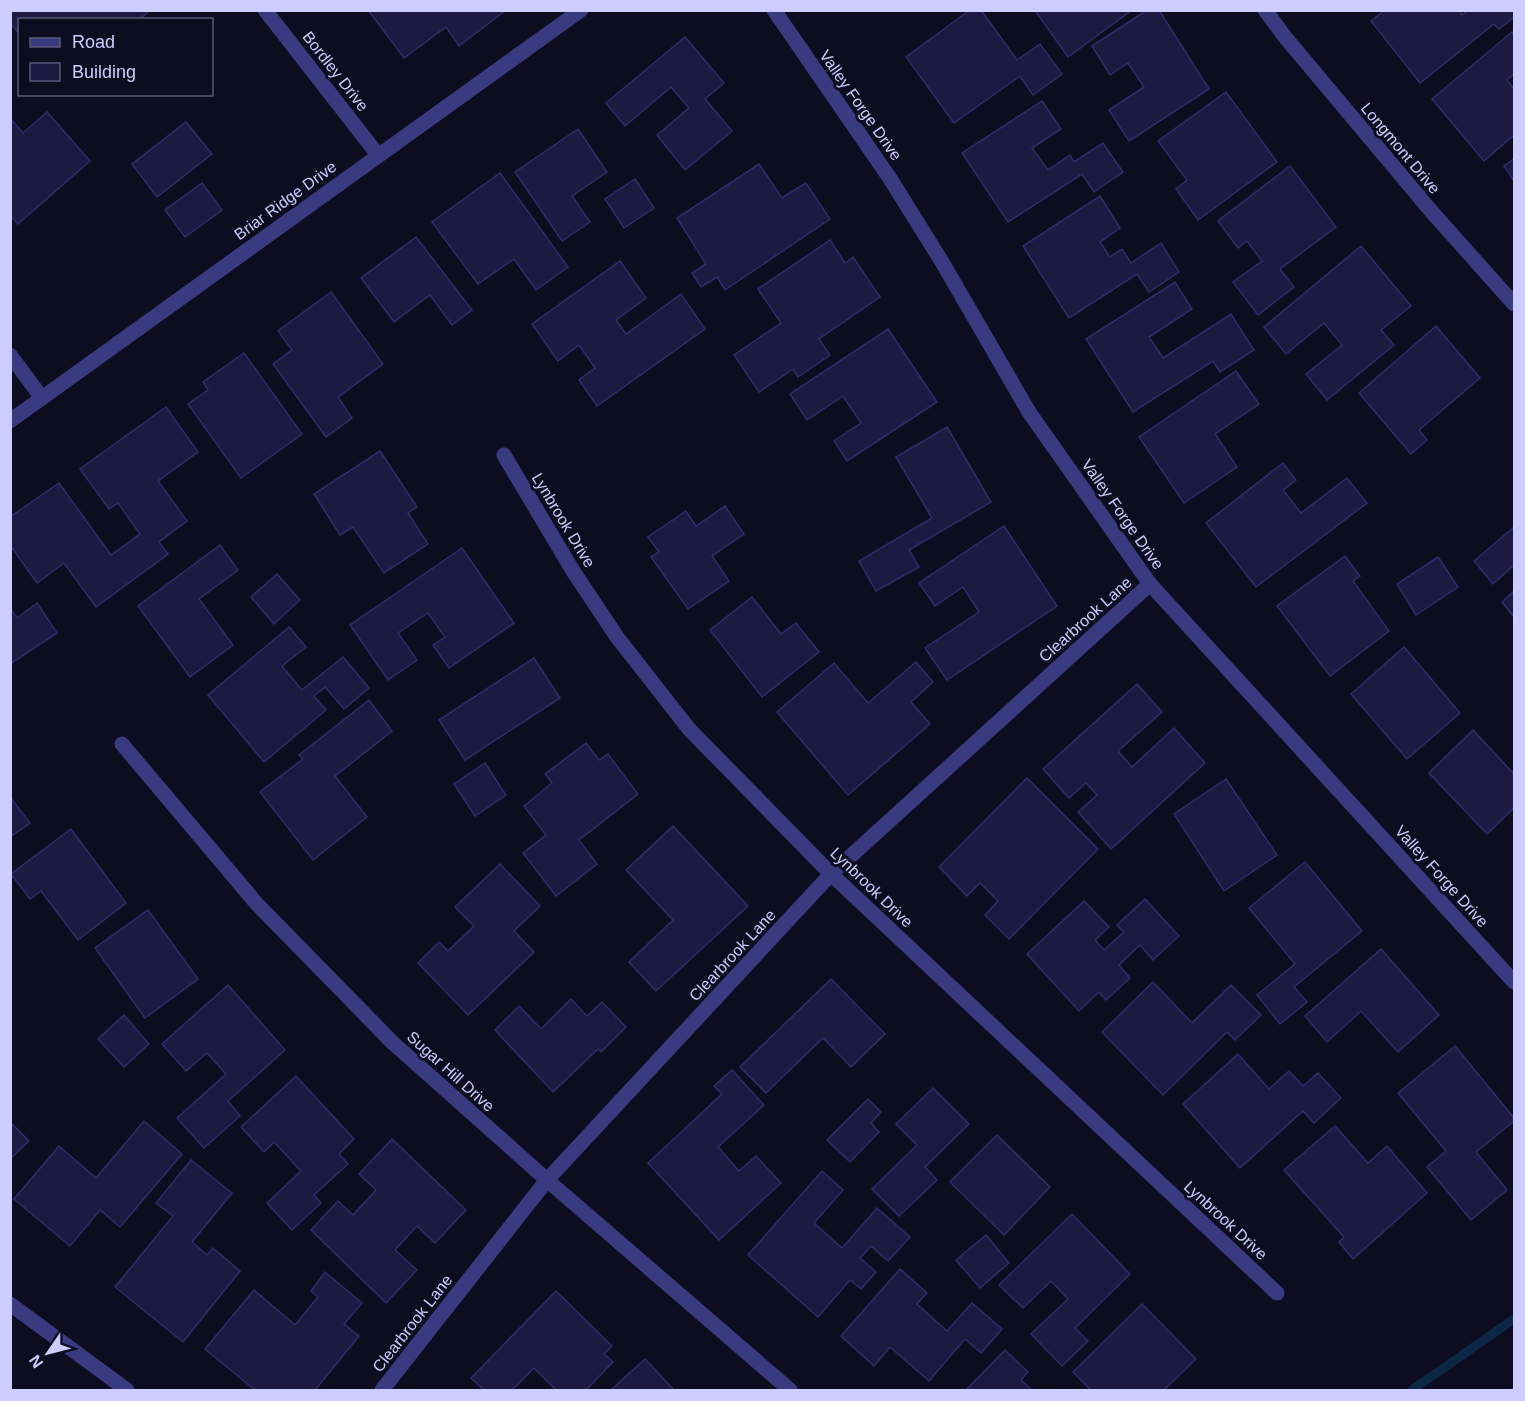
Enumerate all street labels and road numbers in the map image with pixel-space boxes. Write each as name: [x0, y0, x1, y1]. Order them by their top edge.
street label: Bordley Drive: [299, 28, 372, 114]
street label: Valley Forge Drive: [816, 47, 905, 164]
street label: Longmont Drive: [1358, 100, 1443, 197]
street label: Briar Ridge Drive: [231, 158, 340, 243]
street label: Valley Forge Drive: [1078, 456, 1167, 573]
street label: Lynbrook Drive: [529, 470, 598, 571]
street label: Clearbrook Lane: [1036, 573, 1135, 665]
street label: Valley Forge Drive: [1392, 822, 1492, 931]
street label: Lynbrook Drive: [827, 844, 916, 931]
street label: Clearbrook Lane: [686, 906, 779, 1004]
street label: Sugar Hill Drive: [404, 1028, 498, 1115]
street label: Lynbrook Drive: [1181, 1178, 1271, 1263]
street label: Clearbrook Lane: [369, 1271, 456, 1375]

